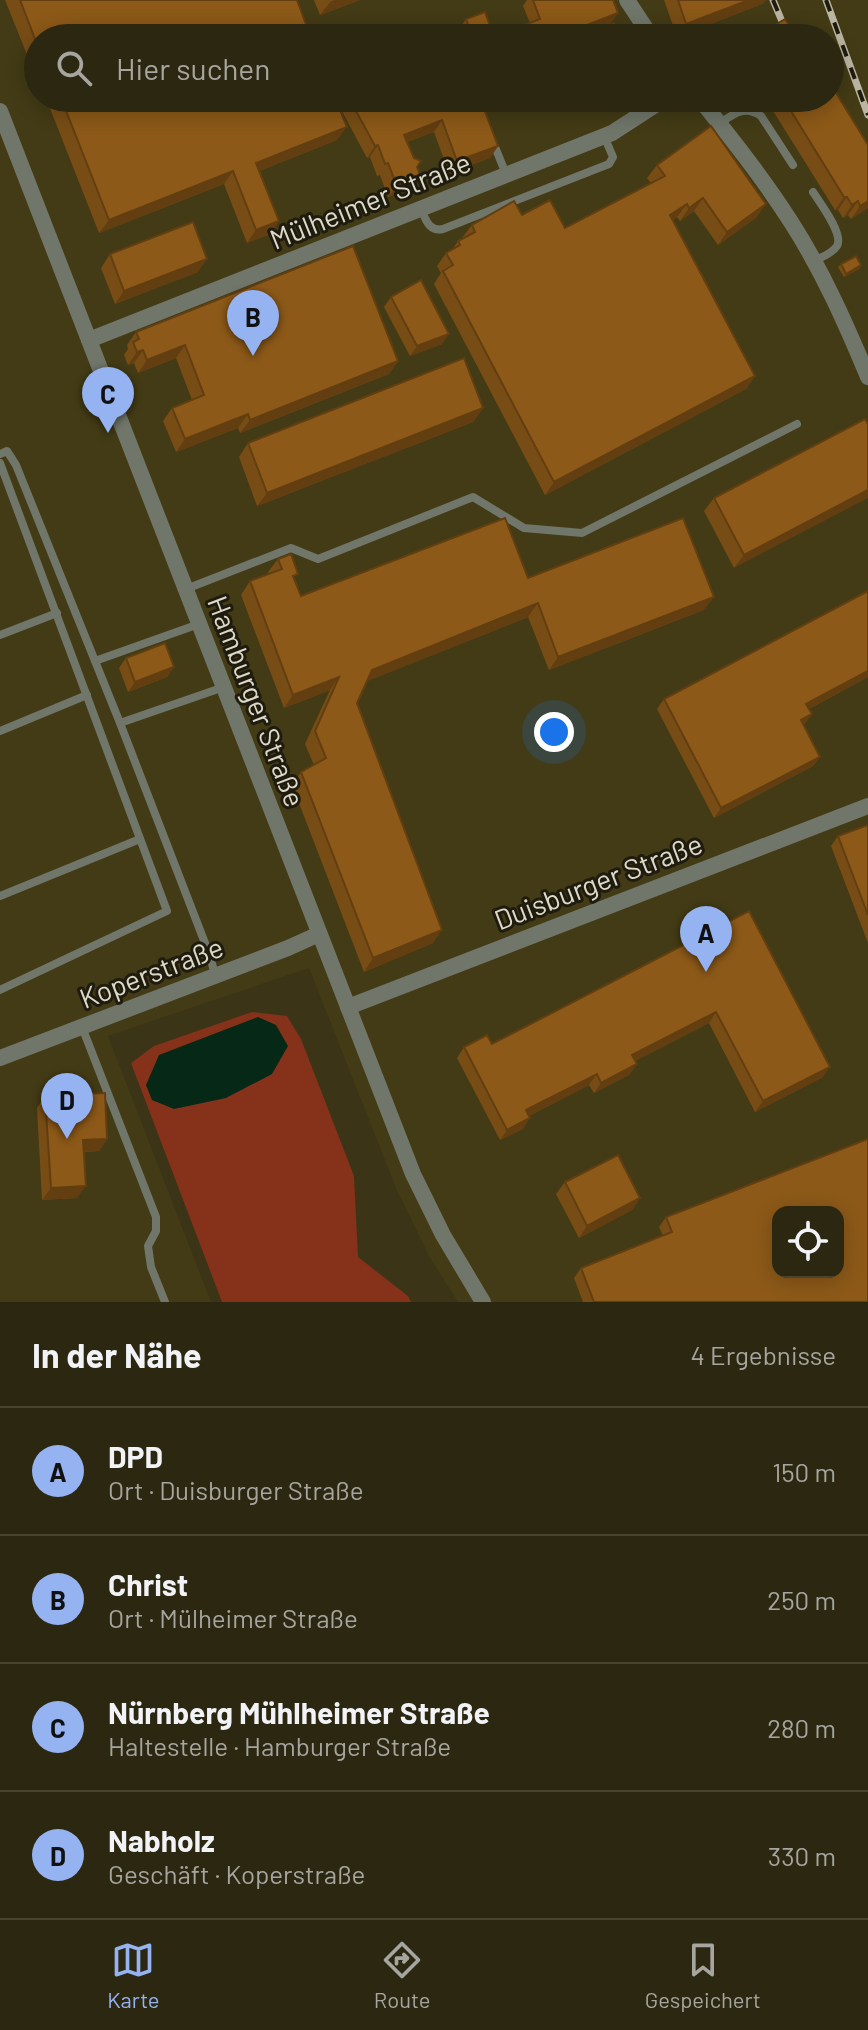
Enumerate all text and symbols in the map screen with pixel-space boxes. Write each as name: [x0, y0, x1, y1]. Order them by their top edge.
search box: [24, 24, 844, 112]
icon: search: [52, 46, 96, 90]
text: Hier suchen: [116, 50, 270, 86]
street label: Mülheimer Straße: [265, 144, 475, 256]
pin: B: [227, 290, 279, 356]
pin: C: [82, 367, 134, 433]
street label: Hamburger Straße: [201, 591, 313, 811]
your location: [534, 712, 574, 752]
street label: Duisburger Straße: [489, 826, 707, 936]
pin: A: [680, 906, 732, 972]
street label: Koperstraße: [74, 929, 228, 1015]
pin: D: [41, 1073, 93, 1139]
map controls: [772, 1206, 844, 1278]
button: locate: [772, 1206, 844, 1278]
text: In der Nähe: [32, 1334, 202, 1375]
text: 4 Ergebnisse: [691, 1339, 836, 1370]
text: DPD: [108, 1438, 163, 1474]
text: A: [49, 1456, 67, 1487]
text: 150 m: [772, 1456, 836, 1487]
text: Ort · Duisburger Straße: [108, 1474, 364, 1505]
text: Christ: [108, 1566, 188, 1602]
text: B: [50, 1584, 66, 1615]
text: 250 m: [767, 1584, 836, 1615]
text: Ort · Mülheimer Straße: [108, 1602, 358, 1633]
text: Nürnberg Mühlheimer Straße: [108, 1694, 490, 1730]
text: C: [50, 1712, 66, 1743]
text: 280 m: [767, 1712, 836, 1743]
text: Haltestelle · Hamburger Straße: [108, 1730, 451, 1761]
text: Nabholz: [108, 1822, 215, 1858]
text: D: [50, 1840, 66, 1871]
text: 330 m: [768, 1840, 836, 1871]
text: Geschäft · Koperstraße: [108, 1858, 365, 1889]
tab: Karte: [107, 1938, 160, 2012]
tab: Route: [374, 1938, 430, 2012]
tab: Gespeichert: [645, 1938, 761, 2012]

